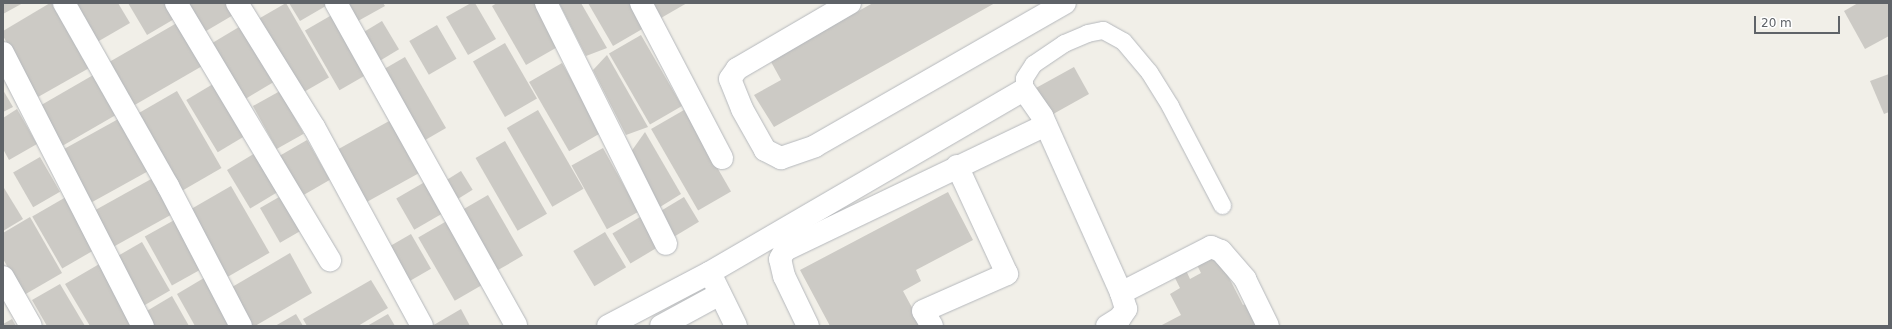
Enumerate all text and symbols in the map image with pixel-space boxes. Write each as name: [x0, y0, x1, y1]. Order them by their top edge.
scale bar: [1756, 8, 1842, 34]
text: 20 m: [1761, 16, 1792, 30]

